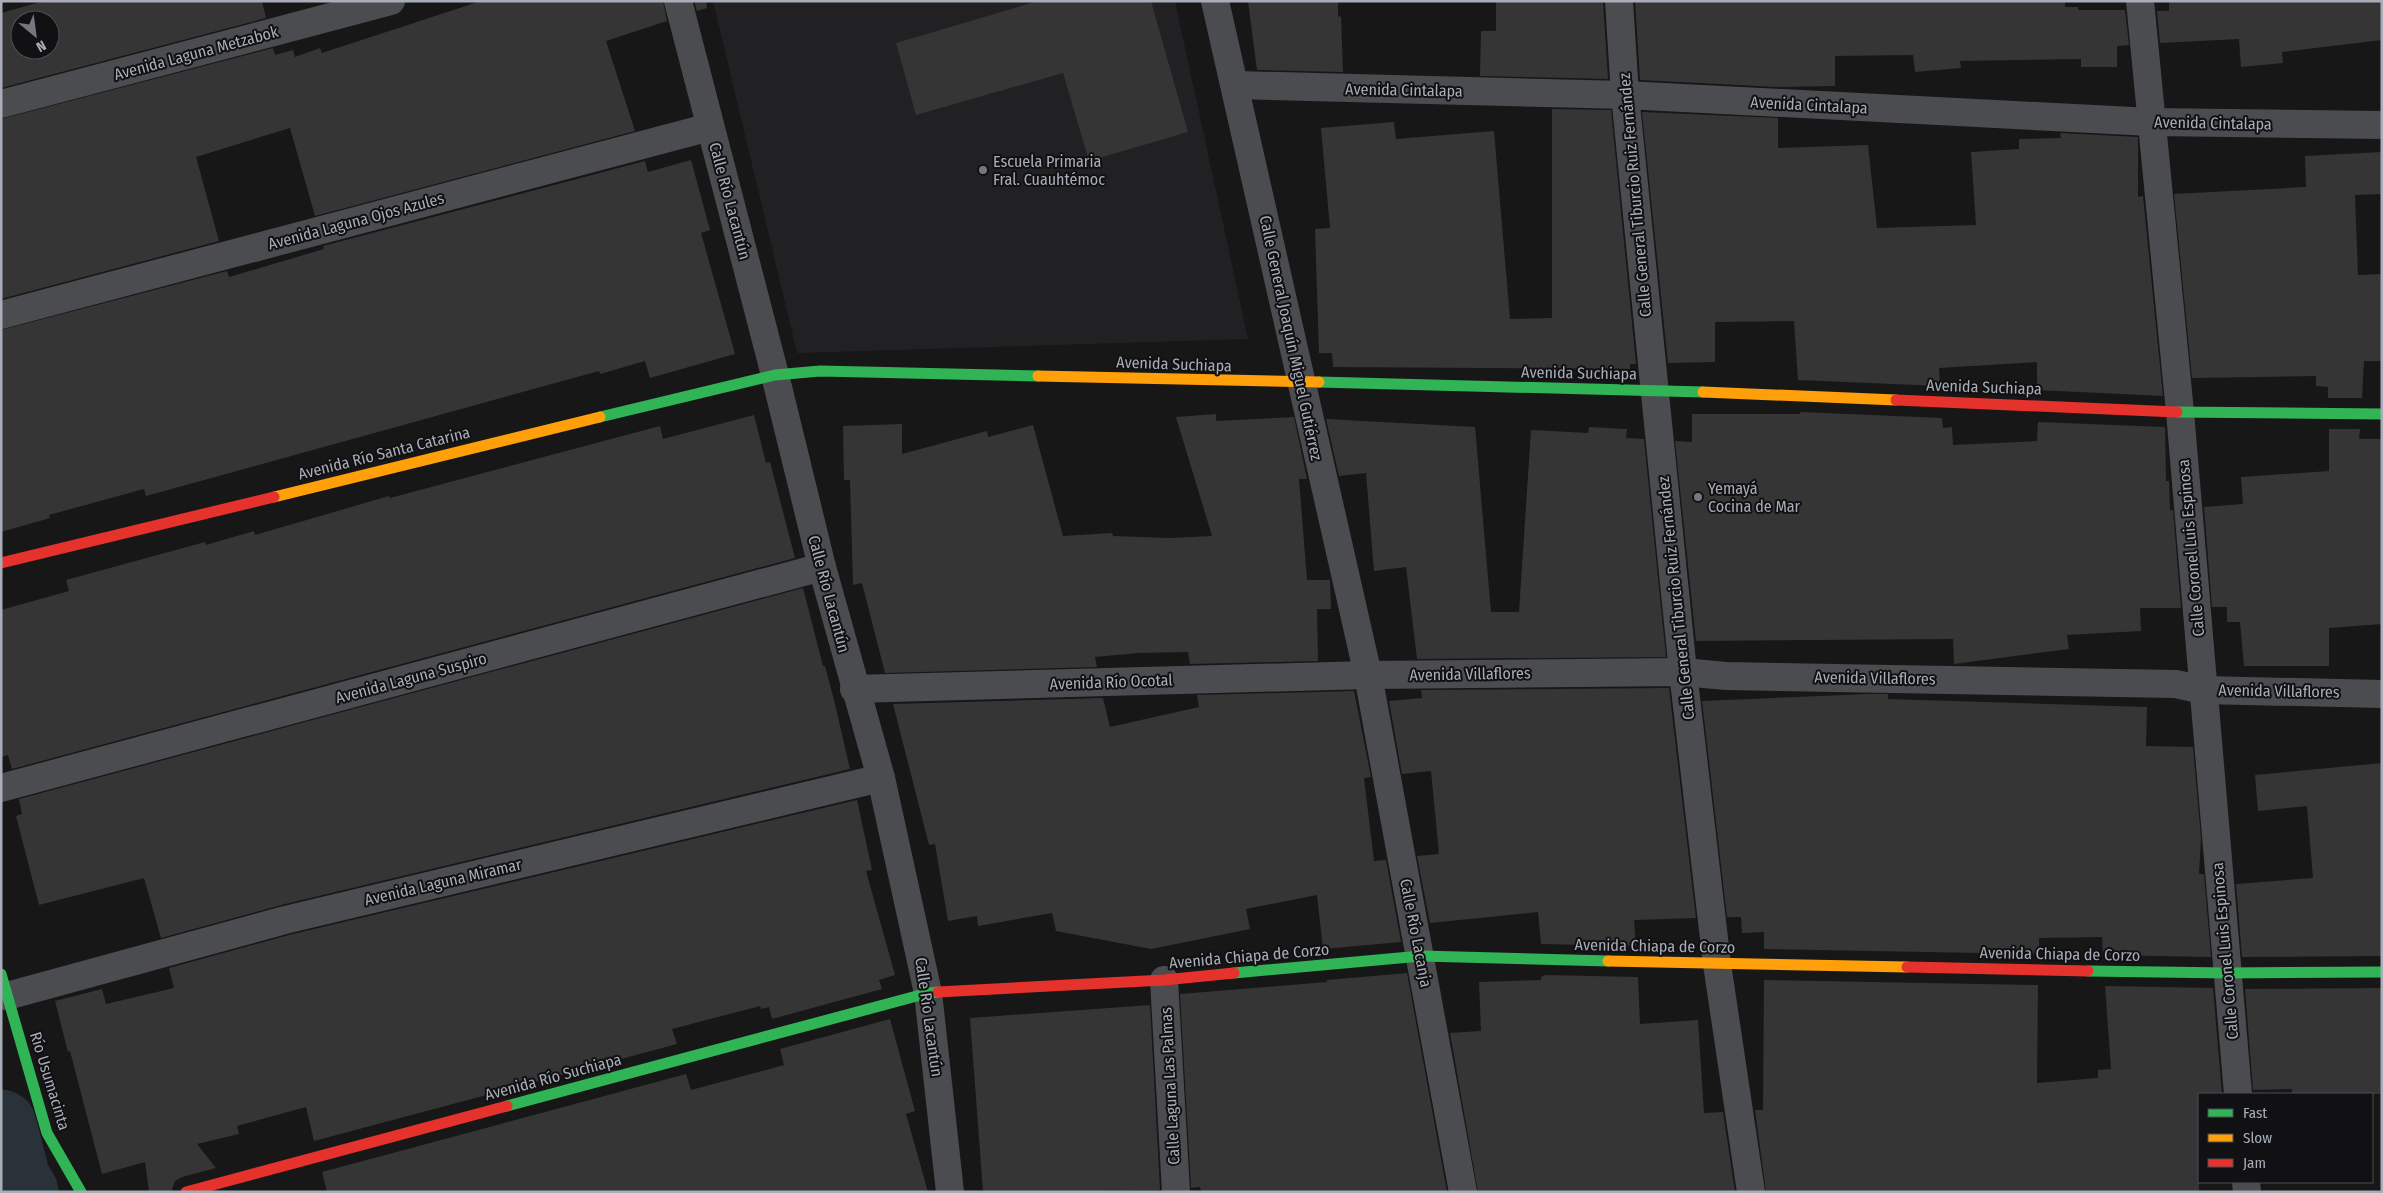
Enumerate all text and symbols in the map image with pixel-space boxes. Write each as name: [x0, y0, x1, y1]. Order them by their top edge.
north arrow: [10, 10, 60, 60]
street label: Avenida Laguna Metzabok: [112, 22, 281, 84]
text: N: [33, 36, 49, 55]
street label: Calle General Tiburcio Ruiz Fernández: [1615, 72, 1655, 318]
street label: Avenida Cintalapa: [1345, 79, 1463, 101]
street label: Avenida Cintalapa: [1750, 92, 1868, 118]
street label: Avenida Cintalapa: [2154, 112, 2272, 134]
street label: Calle Río Lacantún: [705, 140, 755, 262]
place label: Escuela Primaria Fral. Cuauhtémoc: [993, 152, 1105, 189]
marker: Escuela Primaria Fral. Cuauhtémoc: [977, 164, 989, 176]
street label: Avenida Laguna Ojos Azules: [266, 188, 446, 254]
street label: Calle General Joaquín Miguel Gutiérrez: [1256, 214, 1326, 462]
street label: Avenida Suchiapa: [1116, 352, 1232, 376]
street label: Avenida Suchiapa: [1521, 362, 1637, 384]
street label: Avenida Suchiapa: [1926, 375, 2042, 399]
street label: Avenida Río Santa Catarina: [296, 422, 472, 484]
street label: Calle Coronel Luis Espinosa: [2174, 458, 2208, 637]
street label: Calle General Tiburcio Ruiz Fernández: [1654, 475, 1698, 721]
place label: Yemayá Cocina de Mar: [1708, 479, 1801, 516]
marker: Yemayá Cocina de Mar: [1692, 491, 1704, 503]
street label: Calle Río Lacantún: [804, 533, 854, 655]
street label: Avenida Laguna Suspiro: [333, 649, 489, 707]
street label: Avenida Villaflores: [1409, 663, 1531, 685]
street label: Avenida Villaflores: [1814, 667, 1936, 689]
street label: Avenida Río Ocotal: [1049, 670, 1173, 694]
street label: Avenida Villaflores: [2218, 680, 2340, 702]
street label: Avenida Laguna Miramar: [363, 855, 524, 909]
street label: Calle Coronel Luis Espinosa: [2208, 861, 2242, 1040]
street label: Calle Río Lacanja: [1396, 877, 1436, 989]
street label: Avenida Chiapa de Corzo: [1574, 935, 1736, 957]
street label: Avenida Chiapa de Corzo: [1168, 940, 1330, 972]
street label: Avenida Chiapa de Corzo: [1979, 943, 2141, 965]
street label: Calle Río Lacantún: [911, 956, 947, 1078]
street label: Calle Laguna Las Palmas: [1156, 1007, 1184, 1165]
street label: Río Usumacinta: [26, 1030, 74, 1133]
street label: Avenida Río Suchiapa: [483, 1050, 624, 1104]
legend: [2198, 1093, 2373, 1183]
text: Fast: [2243, 1104, 2267, 1122]
text: Slow: [2243, 1129, 2272, 1147]
text: Jam: [2243, 1154, 2266, 1172]

